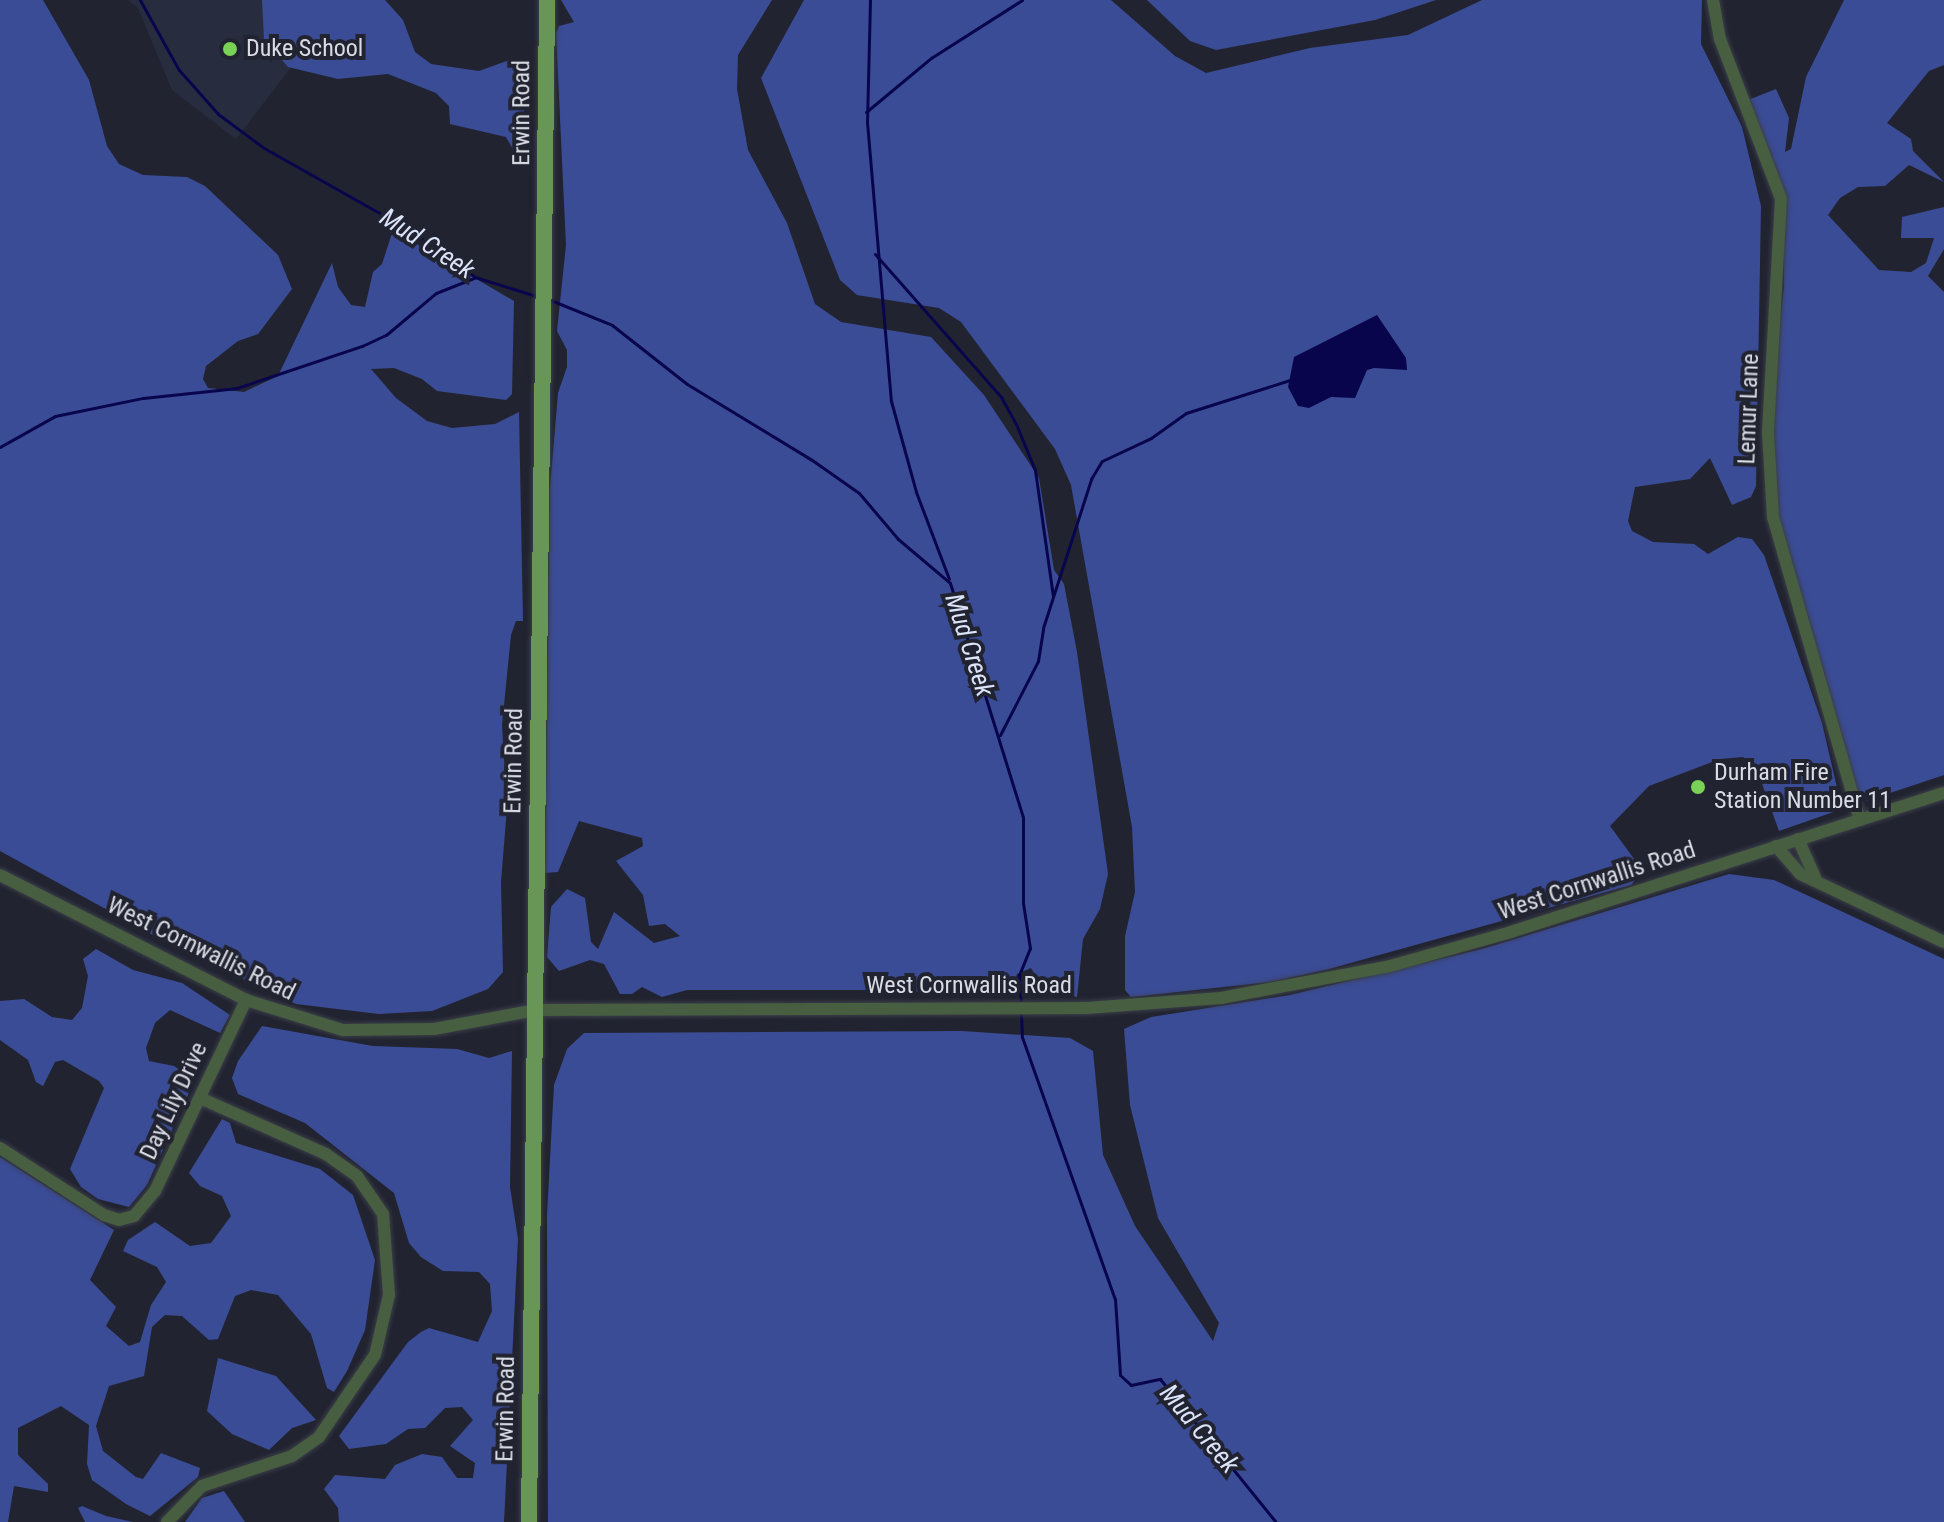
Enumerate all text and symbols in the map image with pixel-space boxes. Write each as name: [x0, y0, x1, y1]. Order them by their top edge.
place label: Duke School: [246, 35, 363, 63]
marker: Duke School: [221, 40, 239, 58]
street label: Erwin Road: [508, 60, 536, 166]
water label: Mud Creek: [374, 202, 480, 286]
street label: Lemur Lane: [1733, 353, 1765, 465]
water label: Mud Creek: [938, 590, 1000, 700]
street label: Erwin Road: [499, 708, 529, 814]
place label: Durham Fire Station Number 11: [1714, 759, 1891, 815]
marker: Durham Fire Station Number 11: [1689, 778, 1707, 796]
street label: West Cornwallis Road: [1495, 836, 1699, 926]
street label: West Cornwallis Road: [102, 891, 300, 1007]
street label: West Cornwallis Road: [866, 972, 1072, 1000]
street label: Day Lily Drive: [134, 1038, 214, 1164]
street label: Erwin Road: [491, 1356, 521, 1462]
water label: Mud Creek: [1153, 1378, 1245, 1480]

